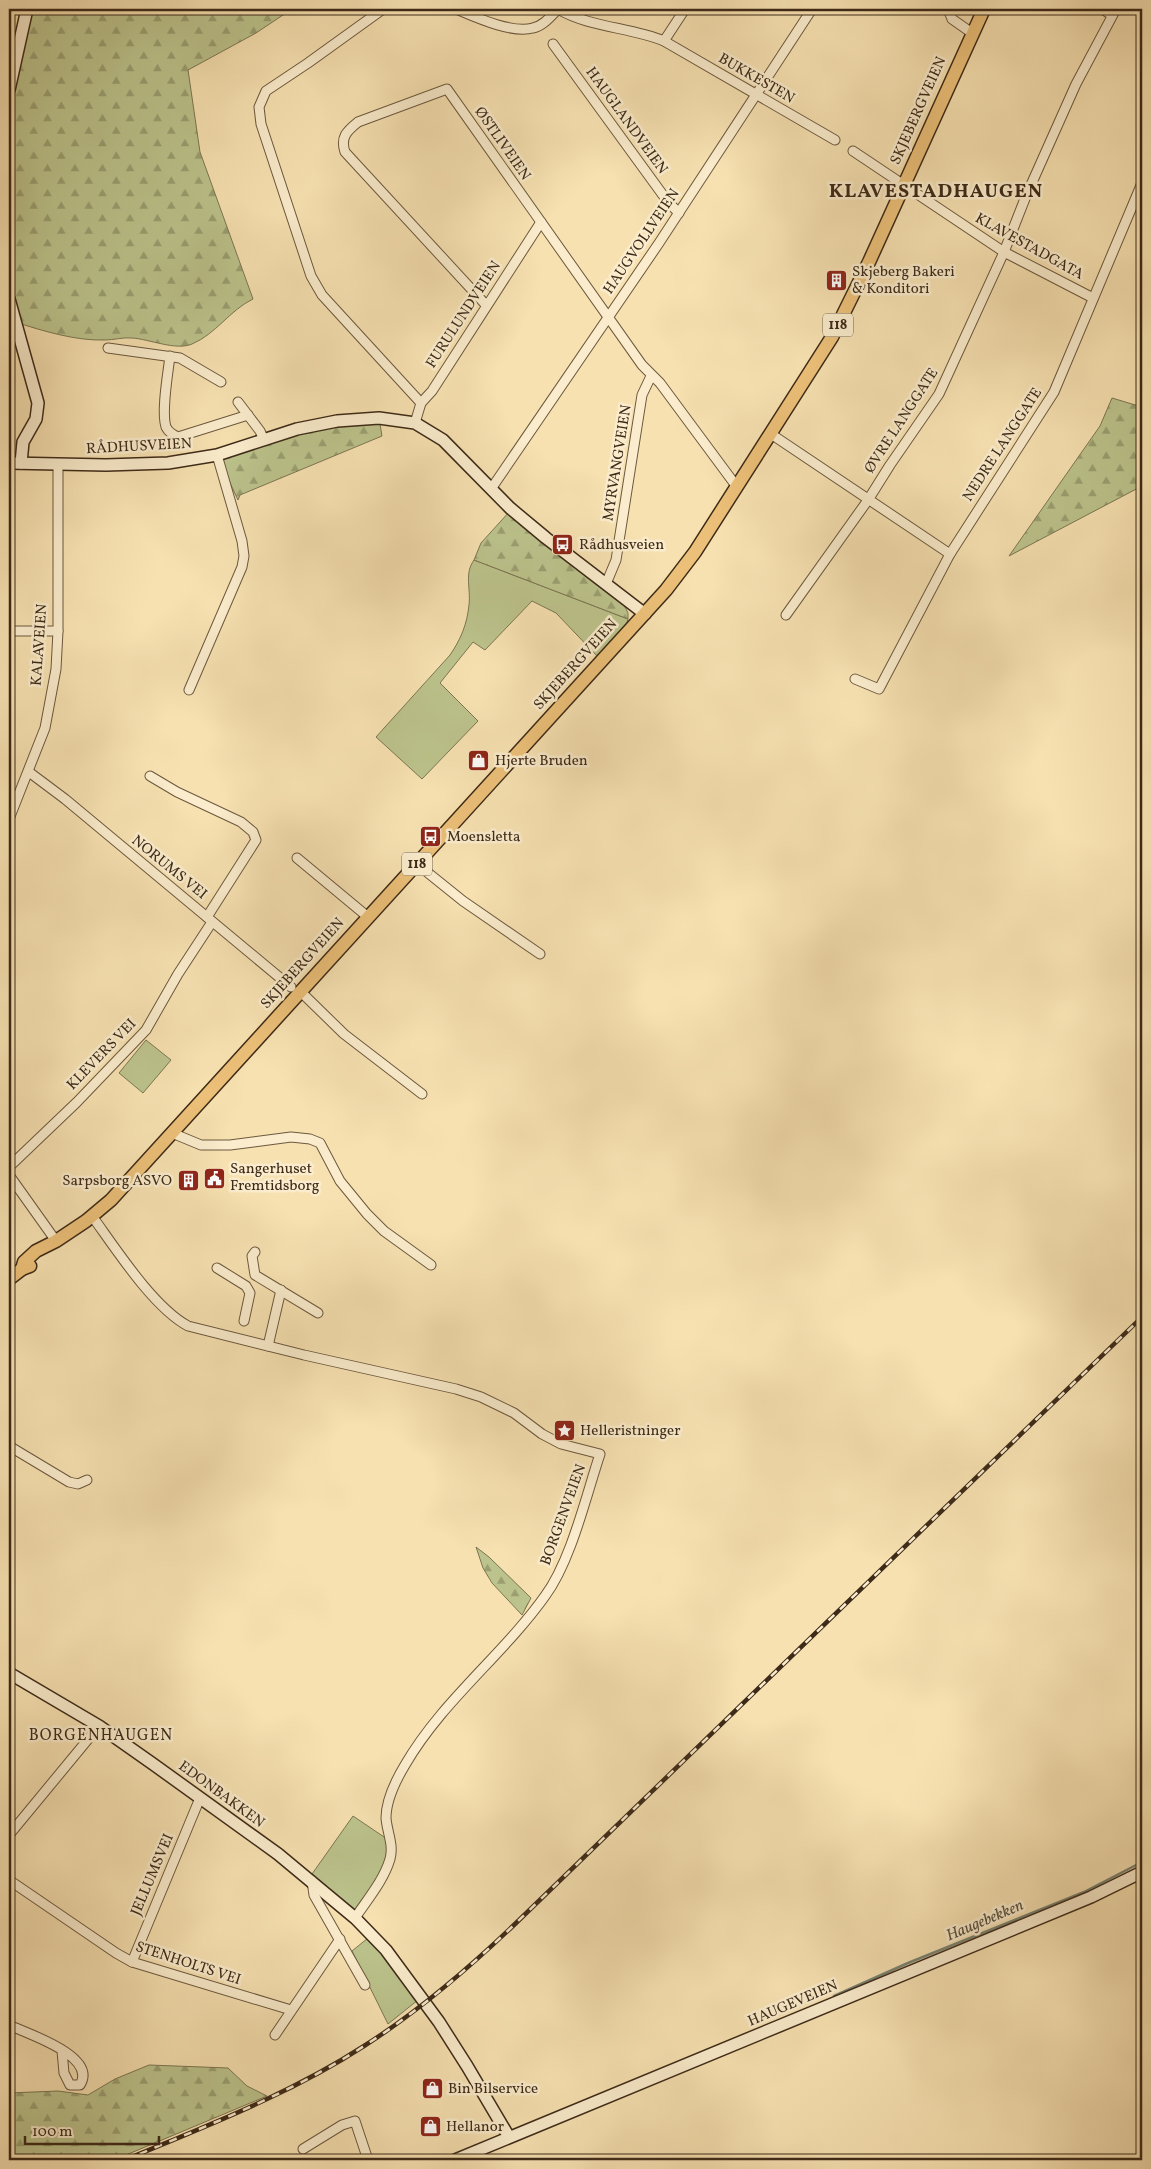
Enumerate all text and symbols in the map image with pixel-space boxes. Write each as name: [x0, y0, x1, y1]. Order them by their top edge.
street label: BUKKESTEN: [714, 49, 798, 109]
street label: SKJEBERGVEIEN: [886, 54, 952, 168]
street label: HAUGLANDVEIEN: [580, 63, 672, 179]
street label: ØSTLIVEIEN: [469, 103, 535, 185]
district label: KLAVESTADHAUGEN: [829, 178, 1043, 206]
street label: HAUGVOLLVEIEN: [599, 185, 685, 299]
street label: KLAVESTADGATA: [971, 208, 1088, 286]
street label: FURULUNDVEIEN: [421, 257, 507, 373]
place label: Skjeberg Bakeri & Konditori: [852, 262, 955, 300]
building icon: Skjeberg Bakeri & Konditori: [824, 269, 848, 293]
road number: 118: [823, 314, 853, 336]
street label: ØVRE LANGGATE: [860, 364, 944, 478]
street label: NEDRE LANGGATE: [958, 384, 1048, 506]
street label: MYRVANGVEIEN: [598, 403, 638, 523]
street label: RÅDHUSVEIEN: [86, 434, 192, 460]
bus stop icon: Rådhusveien: [551, 533, 575, 557]
place label: Rådhusveien: [579, 535, 664, 556]
street label: KALAVEIEN: [27, 603, 53, 687]
street label: SKJEBERGVEIEN: [529, 615, 623, 715]
shop icon: Hjerte Bruden: [467, 749, 491, 773]
place label: Hjerte Bruden: [495, 751, 588, 772]
bus stop icon: Moensletta: [419, 825, 443, 849]
place label: Moensletta: [447, 827, 521, 848]
street label: NORUMS VEI: [127, 831, 211, 905]
road number: 118: [402, 852, 432, 876]
street label: SKJEBERGVEIEN: [256, 914, 350, 1014]
street label: KLEVERS VEI: [62, 1015, 142, 1095]
place label: Sangerhuset Fremtidsborg: [230, 1159, 320, 1197]
public building icon: Sangerhuset Fremtidsborg: [202, 1166, 226, 1190]
building icon: Sarpsborg ASVO: [176, 1169, 200, 1193]
place label: Sarpsborg ASVO: [62, 1171, 172, 1192]
place icon: Helleristninger: [552, 1419, 576, 1443]
place label: Helleristninger: [580, 1421, 680, 1442]
street label: BORGENVEIEN: [536, 1461, 592, 1569]
district label: BORGENHAUGEN: [29, 1725, 173, 1747]
street label: EDONBAKKEN: [174, 1757, 268, 1833]
street label: JELLUMSVEI: [126, 1831, 180, 1919]
water label: Haugebekken: [943, 1895, 1027, 1947]
street label: STENHOLTS VEI: [132, 1937, 244, 1991]
street label: HAUGEVEIEN: [745, 1976, 841, 2032]
shop icon: Bin Bilservice: [420, 2077, 444, 2101]
place label: Bin Bilservice: [448, 2079, 538, 2100]
scale bar: [25, 2114, 159, 2146]
shop icon: Hellanor: [418, 2115, 442, 2139]
place label: Hellanor: [446, 2117, 504, 2138]
text: 100 m: [32, 2122, 72, 2143]

